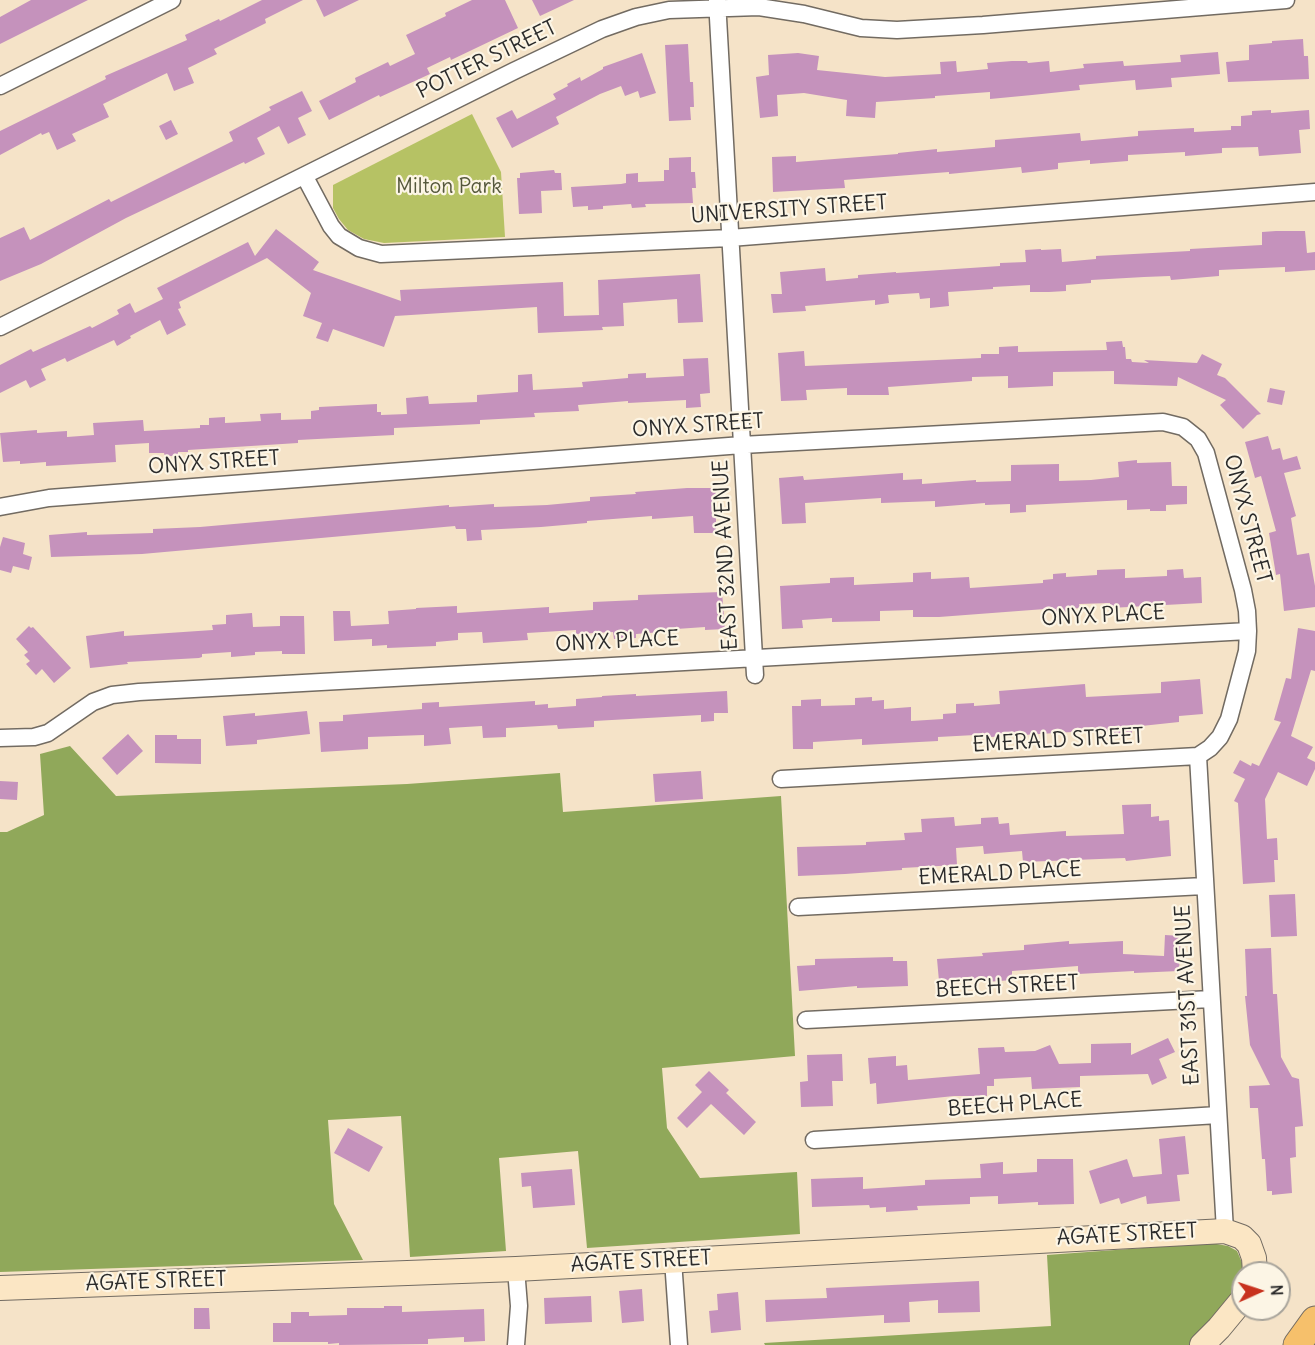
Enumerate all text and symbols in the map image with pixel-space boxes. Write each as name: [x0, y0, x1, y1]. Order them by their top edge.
street label: POTTER STREET: [413, 15, 561, 105]
park label: Milton Park: [396, 174, 502, 200]
street label: UNIVERSITY STREET: [690, 191, 888, 229]
street label: ONYX STREET: [631, 409, 765, 443]
street label: ONYX STREET: [147, 446, 281, 480]
street label: ONYX STREET: [1218, 452, 1276, 586]
street label: EAST 32ND AVENUE: [708, 459, 744, 651]
street label: ONYX PLACE: [1040, 600, 1166, 632]
street label: ONYX PLACE: [554, 626, 680, 658]
street label: EMERALD STREET: [972, 724, 1144, 758]
street label: EMERALD PLACE: [918, 857, 1082, 891]
street label: EAST 31ST AVENUE: [1171, 904, 1205, 1086]
street label: BEECH STREET: [935, 971, 1079, 1003]
street label: BEECH PLACE: [947, 1088, 1083, 1122]
street label: AGATE STREET: [1056, 1219, 1198, 1251]
street label: AGATE STREET: [570, 1246, 712, 1278]
north arrow: [1231, 1261, 1291, 1321]
street label: AGATE STREET: [85, 1267, 227, 1297]
text: N: [1267, 1284, 1287, 1296]

